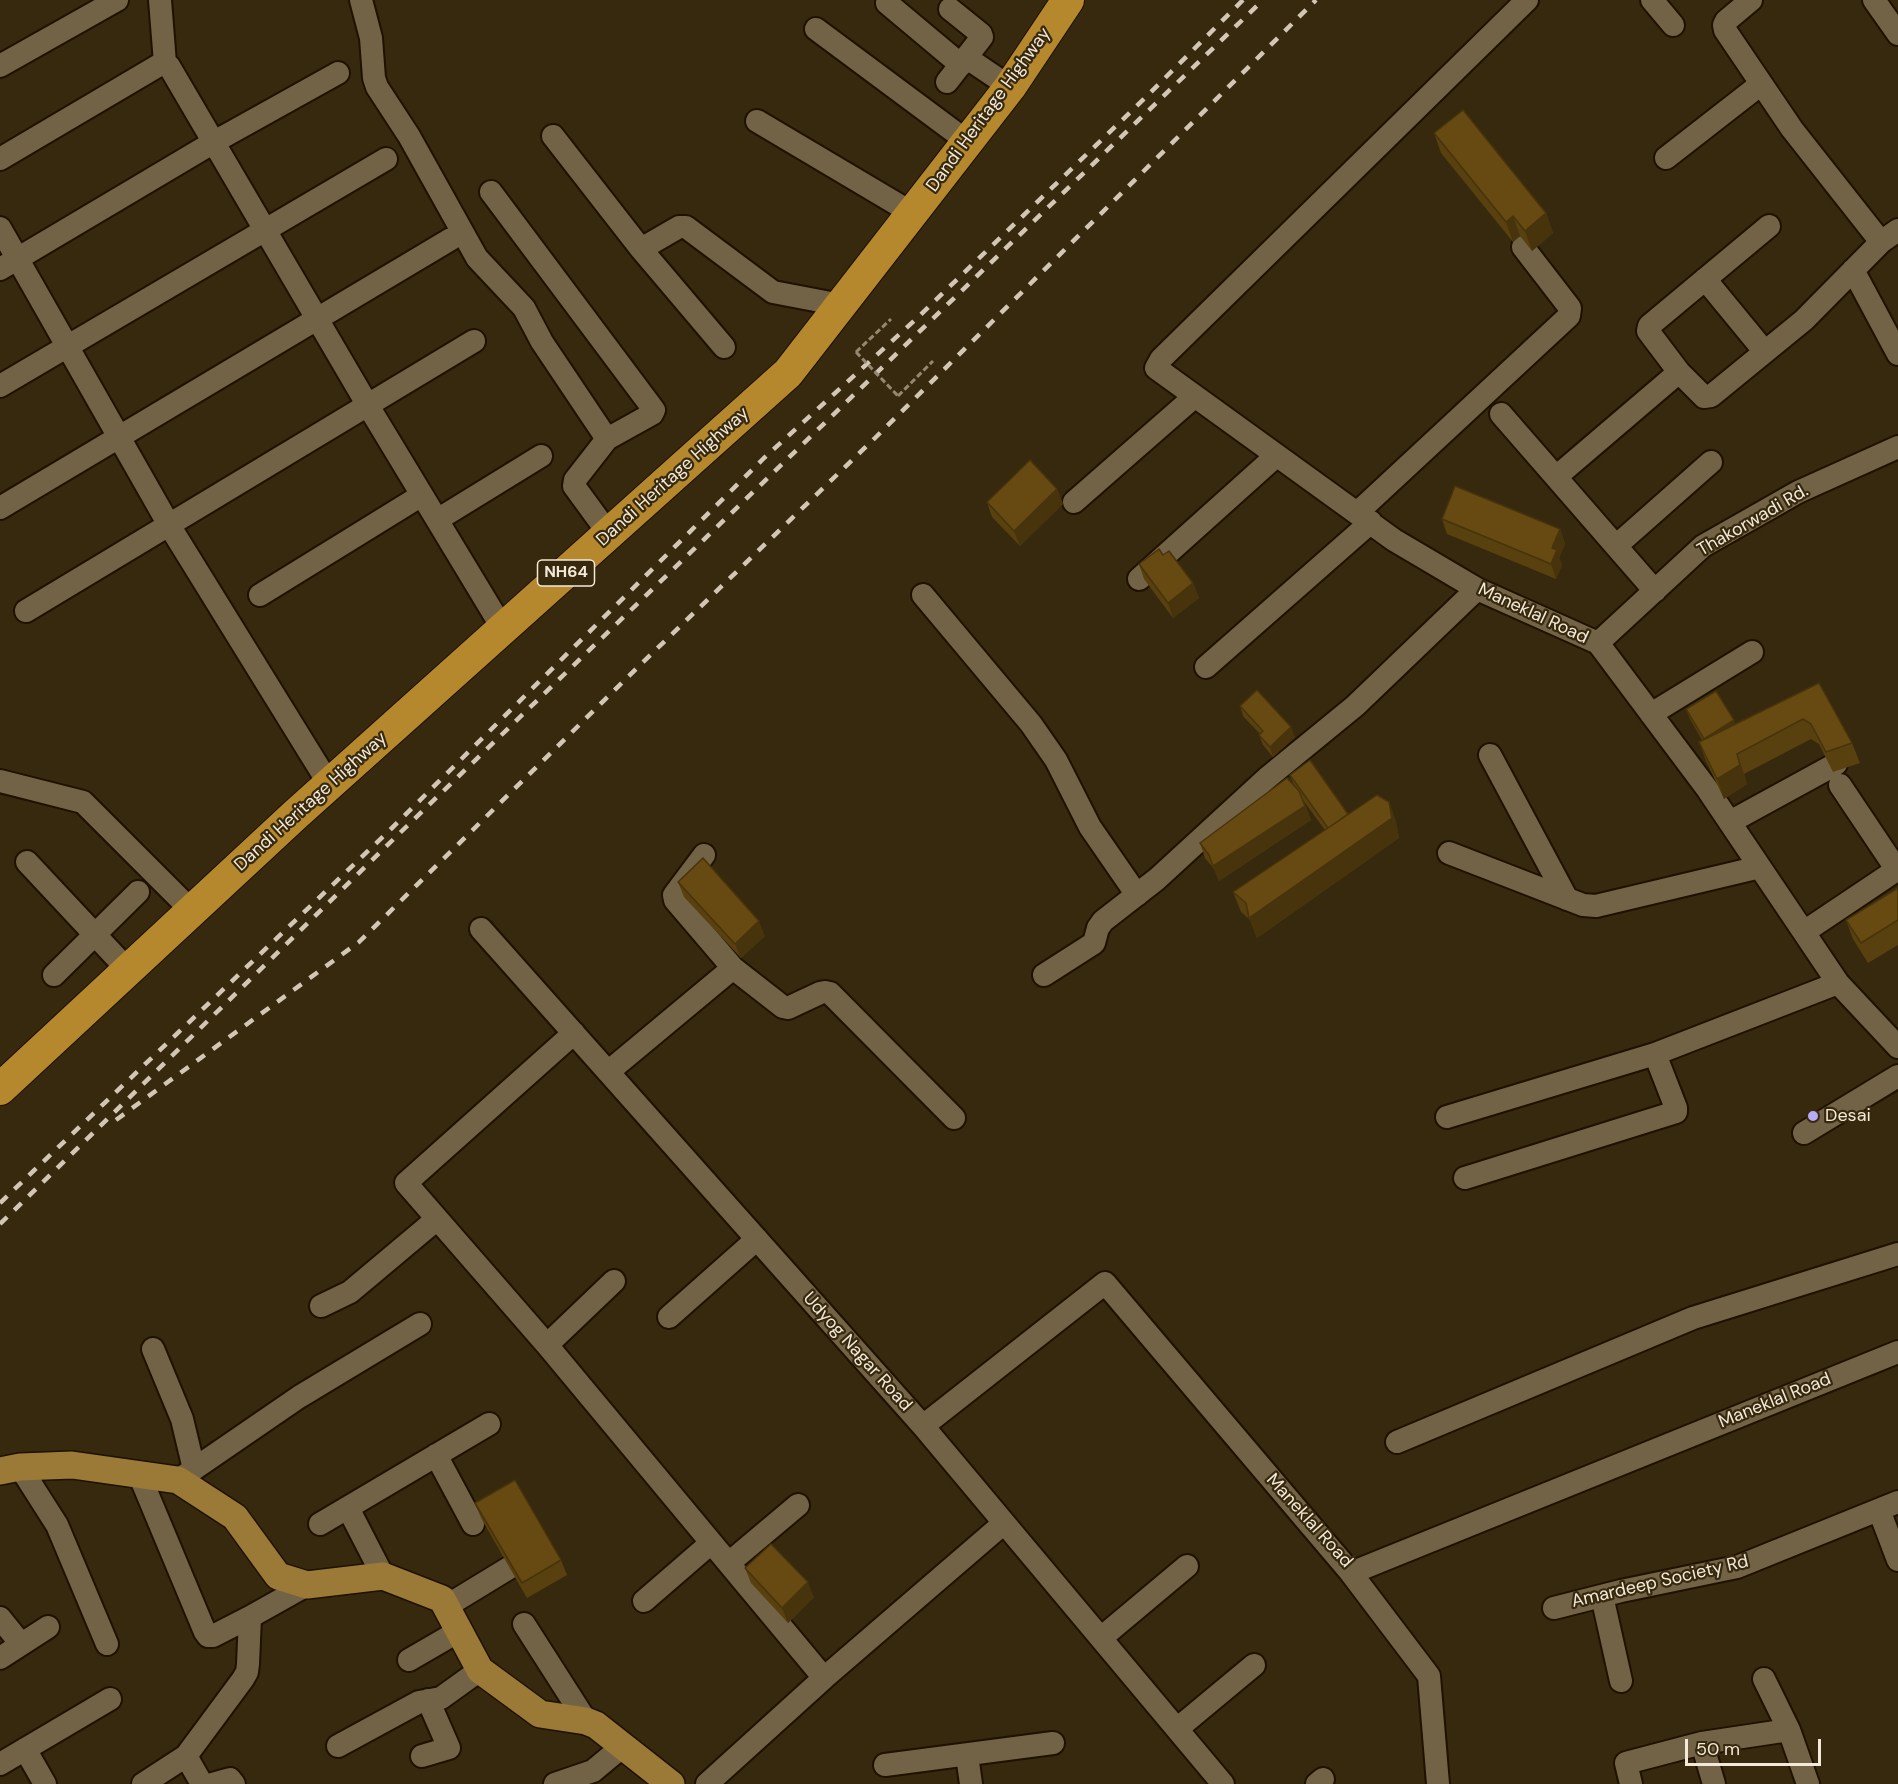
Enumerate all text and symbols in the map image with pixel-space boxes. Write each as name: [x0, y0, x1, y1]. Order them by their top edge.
street label: Dandi Heritage Highway: [922, 24, 1056, 196]
street label: Dandi Heritage Highway: [592, 403, 754, 551]
street label: Thakorwadi Rd.: [1694, 480, 1812, 562]
road number: NH64: [538, 560, 594, 586]
street label: Maneklal Road: [1474, 579, 1592, 649]
street label: Dandi Heritage Highway: [230, 728, 392, 876]
place label: Desai: [1825, 1105, 1871, 1127]
marker: Desai: [1806, 1109, 1820, 1123]
street label: Udyog Nagar Road: [798, 1288, 916, 1416]
street label: Maneklal Road: [1716, 1369, 1834, 1433]
street label: Maneklal Road: [1261, 1470, 1357, 1572]
street label: Amardeep Society Rd: [1569, 1551, 1751, 1613]
scale bar: [1688, 1727, 1824, 1765]
text: 50 m: [1696, 1737, 1740, 1761]

